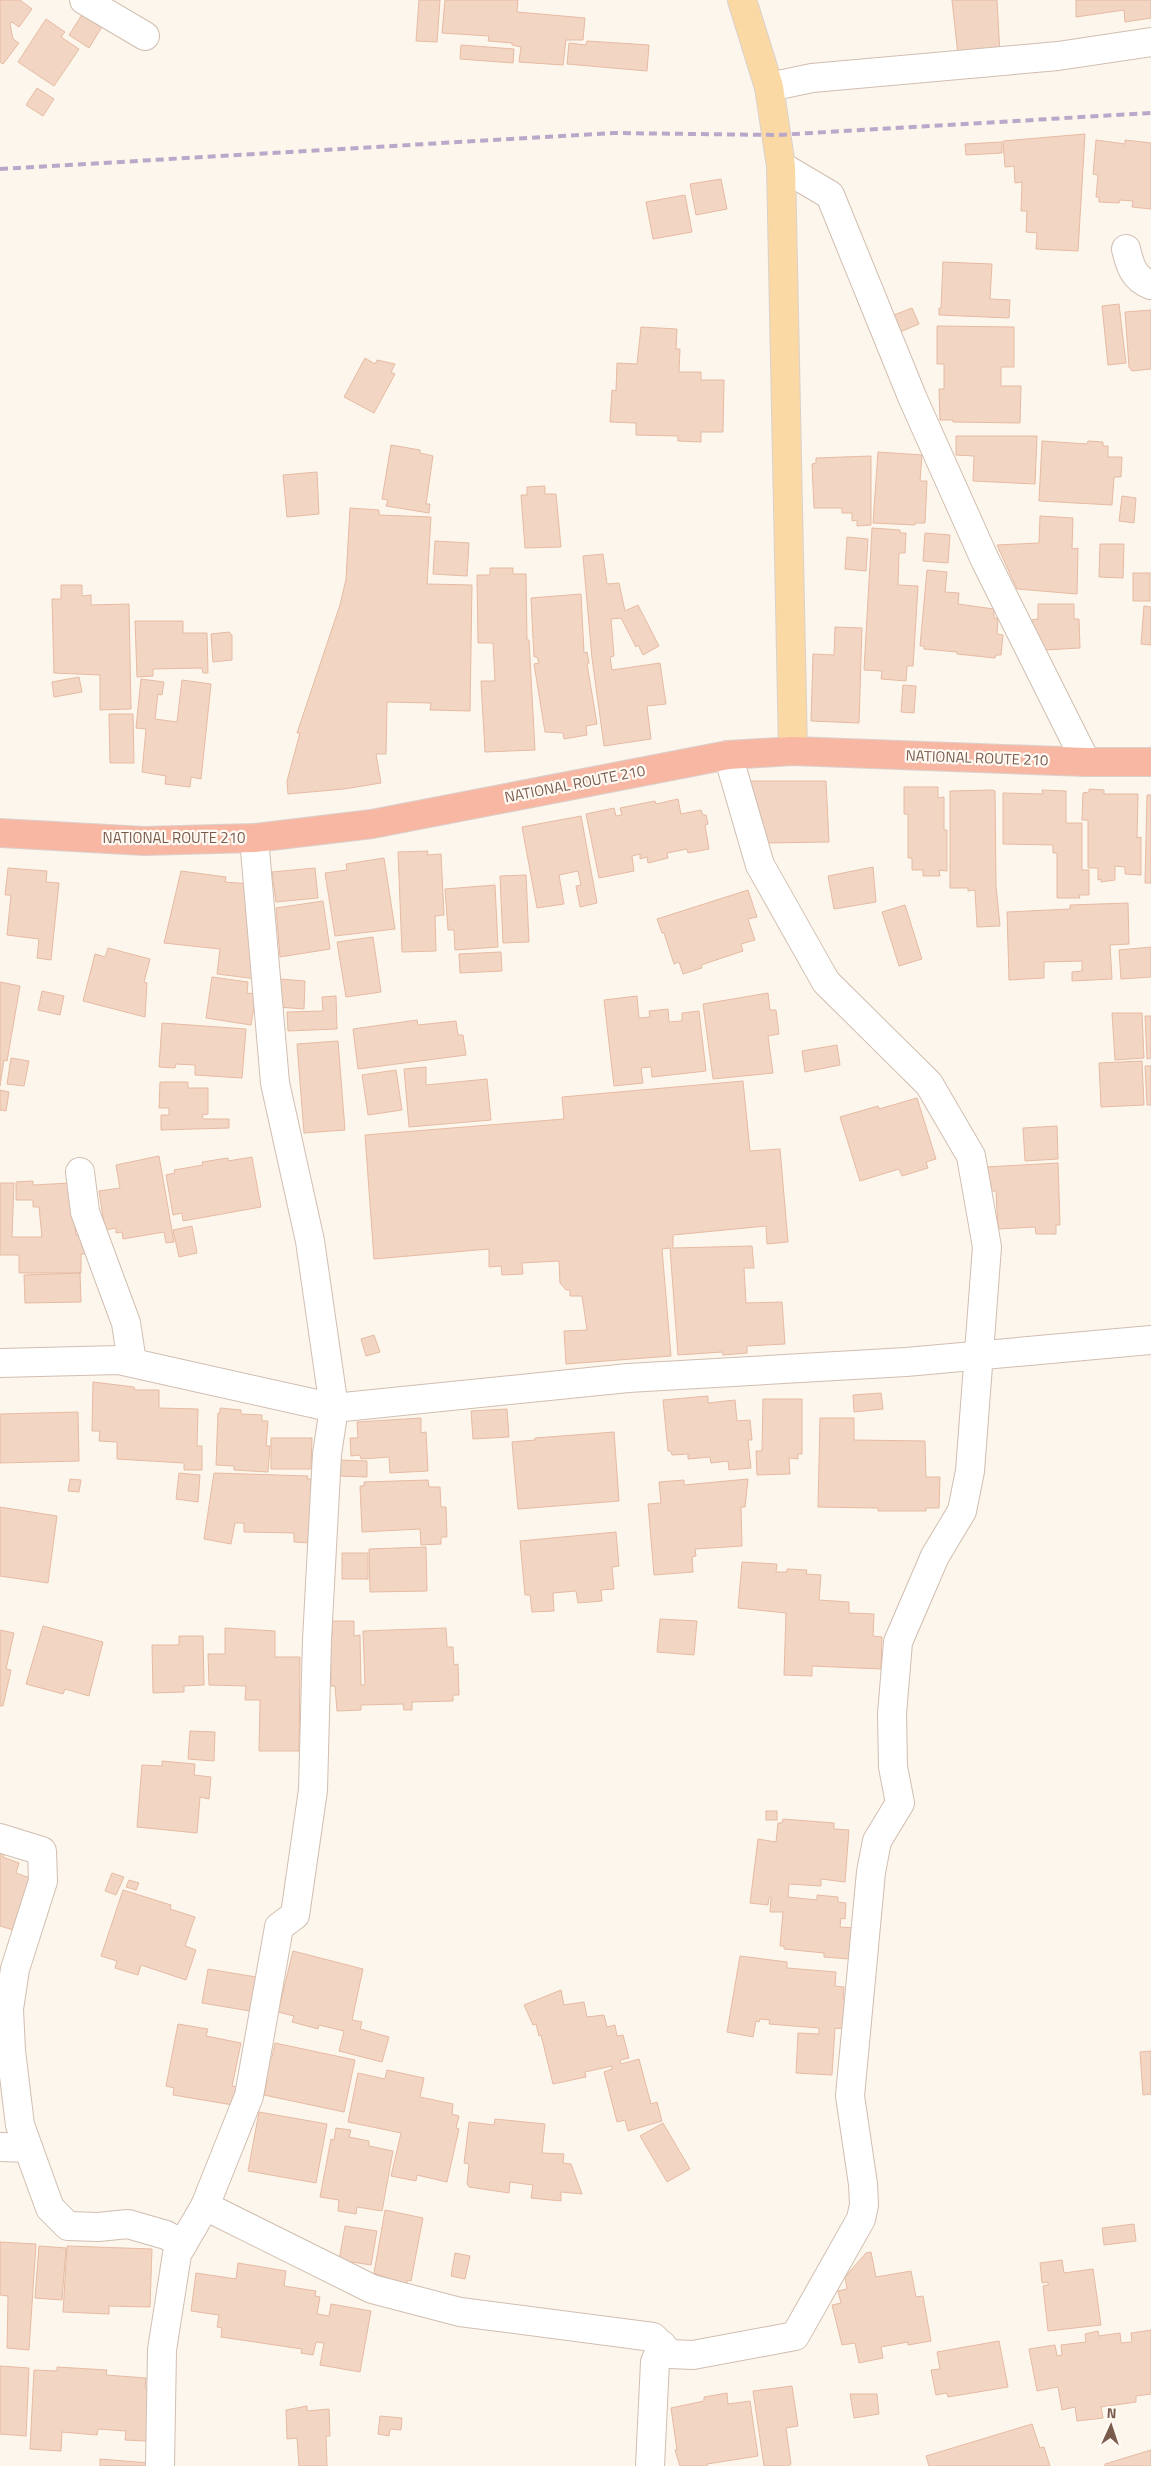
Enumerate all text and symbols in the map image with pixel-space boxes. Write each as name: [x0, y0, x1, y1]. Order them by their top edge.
street label: NATIONAL ROUTE 210: [905, 744, 1049, 771]
street label: NATIONAL ROUTE 210: [503, 759, 647, 808]
street label: NATIONAL ROUTE 210: [103, 826, 245, 849]
north arrow: [1086, 2401, 1136, 2451]
text: N: [1106, 2402, 1117, 2423]

